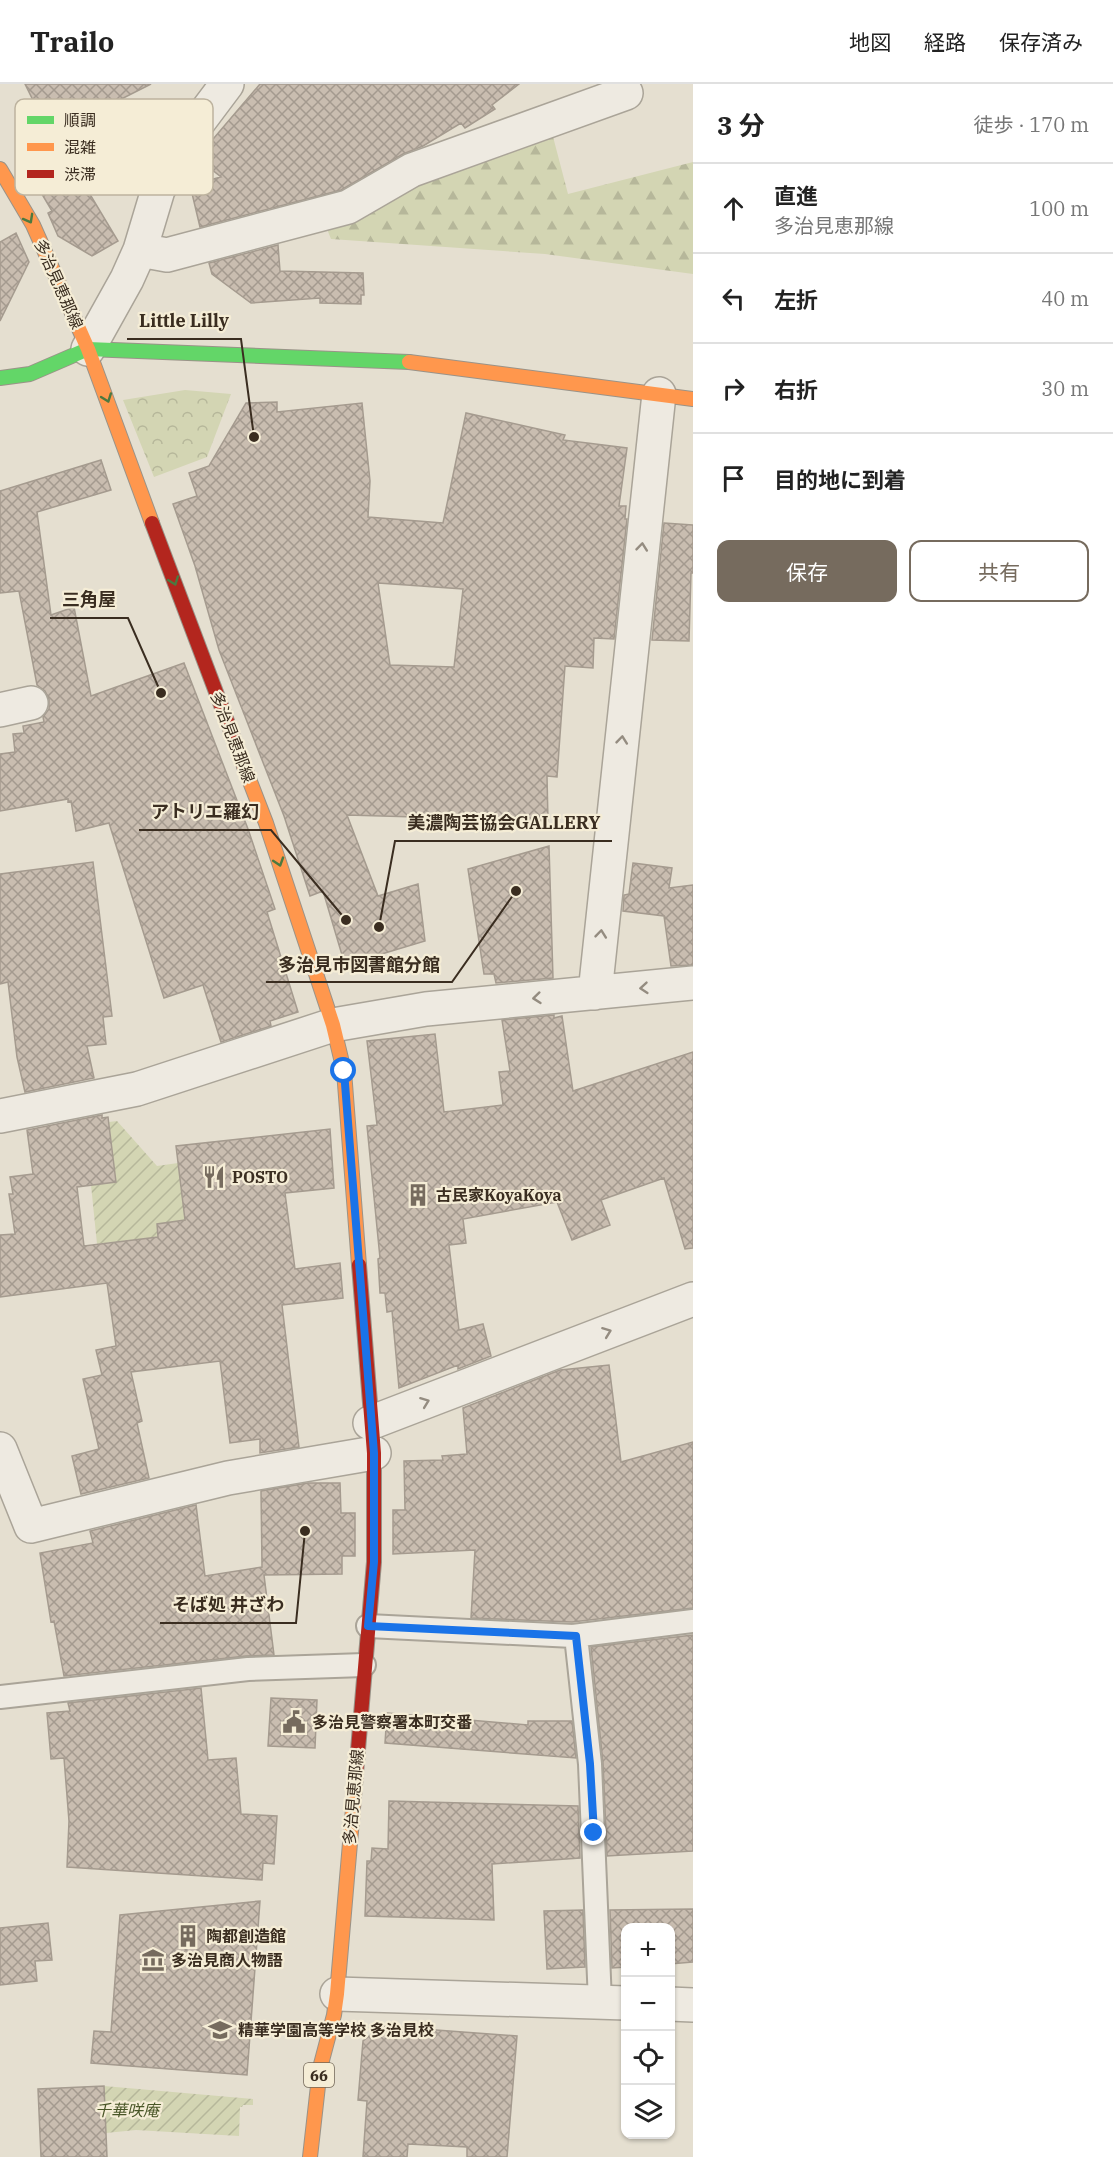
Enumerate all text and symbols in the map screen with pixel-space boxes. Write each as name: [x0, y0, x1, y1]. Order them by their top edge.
text: Trailo: [30, 23, 114, 60]
text: 地図: [849, 28, 891, 56]
text: 経路: [924, 28, 966, 56]
text: 保存済み: [999, 28, 1083, 56]
legend: [15, 99, 213, 195]
text: 3 分: [717, 108, 765, 142]
text: 順調: [64, 110, 96, 130]
text: 徒歩 · 170 m: [974, 111, 1089, 138]
text: 混雑: [64, 137, 96, 157]
text: 渋滞: [64, 164, 96, 184]
text: 直進: [774, 181, 818, 210]
icon: ahead: [717, 192, 750, 225]
text: 100 m: [1029, 195, 1089, 222]
text: 多治見恵那線: [774, 212, 894, 239]
one-way arrow: [22, 213, 33, 224]
street label: 多治見恵那線: [30, 236, 88, 332]
icon: left: [717, 282, 750, 315]
text: 左折: [774, 285, 818, 314]
text: 40 m: [1041, 285, 1089, 312]
callout: Little Lilly: [127, 303, 241, 339]
text: Little Lilly: [139, 309, 230, 332]
icon: right: [717, 372, 750, 405]
text: 右折: [774, 375, 818, 404]
text: 30 m: [1041, 375, 1089, 402]
one-way arrow: [99, 392, 112, 403]
icon: arrive: [717, 462, 750, 495]
text: 目的地に到着: [774, 465, 906, 494]
button: 保存: [717, 540, 897, 602]
button: 共有: [909, 540, 1089, 602]
one-way arrow: [635, 542, 648, 551]
one-way arrow: [166, 575, 179, 586]
callout: 三角屋: [50, 582, 128, 618]
text: 三角屋: [62, 588, 116, 611]
street label: 多治見恵那線: [206, 689, 260, 785]
one-way arrow: [615, 736, 628, 745]
callout: アトリエ羅幻: [139, 794, 271, 830]
text: アトリエ羅幻: [151, 800, 259, 823]
callout: 美濃陶芸協会GALLERY: [395, 805, 612, 841]
text: 美濃陶芸協会GALLERY: [407, 811, 601, 834]
one-way arrow: [272, 856, 284, 867]
one-way arrow: [594, 930, 607, 939]
callout: 多治見市図書館分館: [266, 946, 452, 982]
text: 多治見市図書館分館: [278, 953, 440, 976]
one-way arrow: [639, 981, 648, 994]
one-way arrow: [532, 991, 541, 1004]
route start: [330, 1057, 356, 1083]
restaurant icon: POSTO: [201, 1164, 227, 1190]
place label: POSTO: [232, 1167, 288, 1187]
building icon: 古民家KoyaKoya: [405, 1182, 431, 1208]
place label: 古民家KoyaKoya: [436, 1185, 562, 1205]
one-way arrow: [601, 1327, 612, 1339]
one-way arrow: [419, 1396, 429, 1409]
callout: そば処 井ざわ: [160, 1587, 296, 1623]
text: そば処 井ざわ: [172, 1593, 284, 1616]
public building icon: 多治見警察署本町交番: [281, 1709, 307, 1735]
place label: 多治見警察署本町交番: [312, 1712, 472, 1732]
street label: 多治見恵那線: [339, 1748, 367, 1846]
route end: [580, 1819, 606, 1845]
building icon: 陶都創造館: [175, 1923, 201, 1949]
map controls: [621, 1923, 675, 2139]
button: +: [621, 1923, 675, 1977]
place label: 陶都創造館: [206, 1926, 286, 1946]
museum icon: 多治見商人物語: [140, 1947, 166, 1973]
place label: 多治見商人物語: [171, 1950, 283, 1970]
button: −: [621, 1977, 675, 2031]
school or university icon: 精華学園高等学校 多治見校: [207, 2017, 233, 2043]
place label: 精華学園高等学校 多治見校: [238, 2020, 434, 2040]
button: locate: [621, 2031, 675, 2085]
road number: 66: [304, 2063, 334, 2087]
button: layers: [621, 2085, 675, 2139]
park label: 千華咲庵: [95, 2100, 162, 2120]

